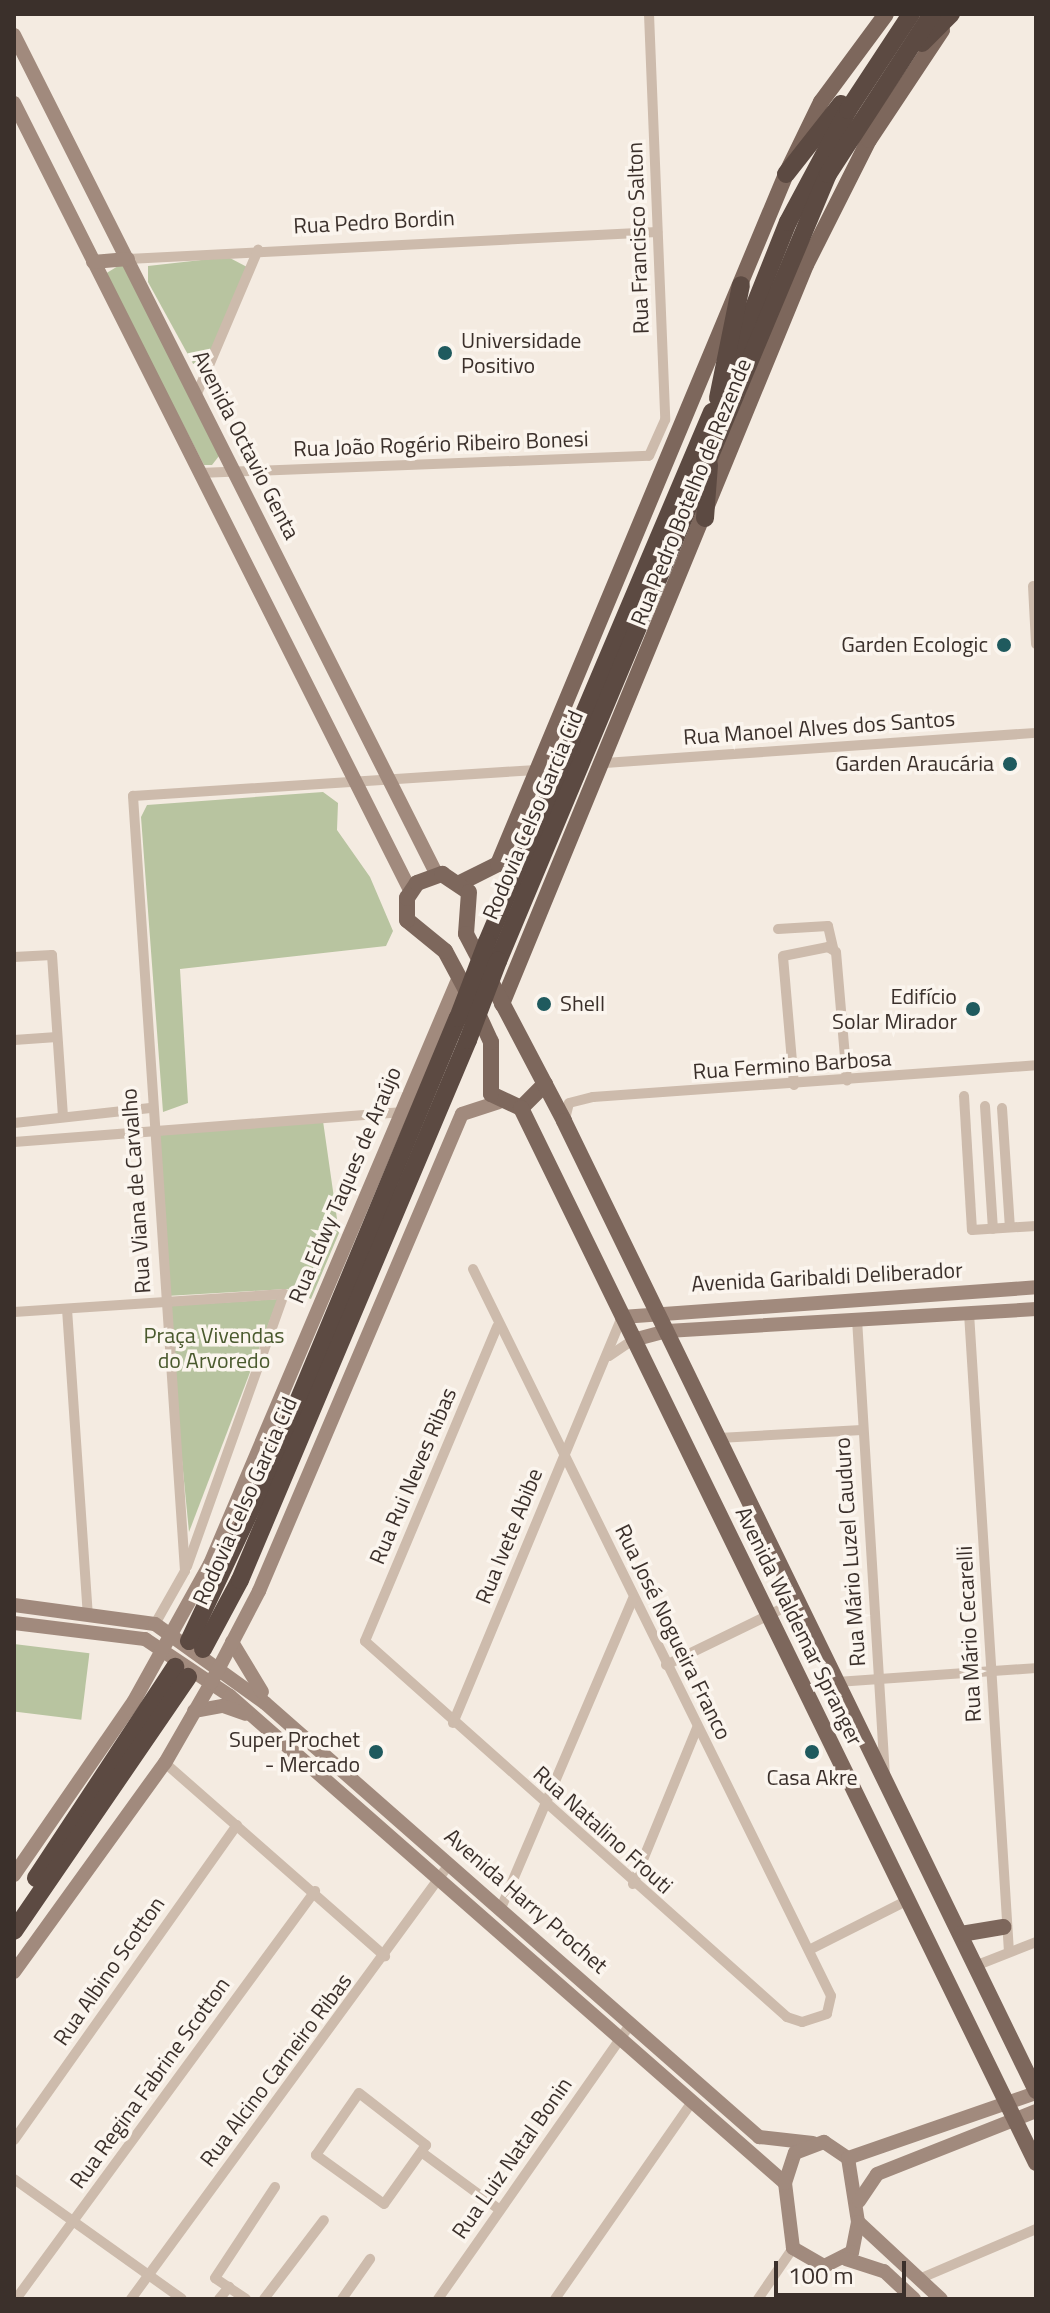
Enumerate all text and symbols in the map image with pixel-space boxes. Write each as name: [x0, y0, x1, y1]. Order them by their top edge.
street label: Rua Francisco Salton: [621, 141, 655, 335]
street label: Rua Pedro Bordin: [293, 205, 455, 239]
place label: Universidade Positivo: [461, 327, 581, 378]
marker: Universidade Positivo: [436, 344, 454, 362]
street label: Avenida Octavio Genta: [187, 346, 305, 544]
street label: Rua Pedro Botelho de Rezende: [625, 355, 757, 629]
street label: Rua João Rogério Ribeiro Bonesi: [293, 426, 589, 462]
place label: Garden Ecologic: [841, 632, 988, 658]
marker: Garden Ecologic: [995, 636, 1013, 654]
street label: Rua Manoel Alves dos Santos: [682, 705, 956, 751]
street label: Rodovia Celso Garcia Cid: [477, 706, 589, 924]
place label: Garden Araucária: [835, 751, 994, 777]
marker: Garden Araucária: [1001, 755, 1019, 773]
place label: Edifício Solar Mirador: [832, 983, 957, 1034]
place label: Shell: [560, 991, 605, 1017]
marker: Shell: [535, 995, 553, 1013]
marker: Edifício Solar Mirador: [964, 1000, 982, 1018]
street label: Rua Fermino Barbosa: [692, 1045, 892, 1085]
street label: Rua Edwy Taques de Araújo: [283, 1063, 407, 1307]
street label: Rua Viana de Carvalho: [116, 1088, 156, 1294]
street label: Avenida Garibaldi Deliberador: [691, 1257, 963, 1297]
park label: Praça Vivendas do Arvoredo: [144, 1322, 284, 1374]
street label: Rua Rui Neves Ribas: [364, 1384, 462, 1568]
street label: Rodovia Celso Garcia Cid: [187, 1393, 303, 1609]
street label: Rua Mário Luzel Cauduro: [829, 1437, 871, 1667]
street label: Rua Ivete Abibe: [470, 1464, 548, 1608]
street label: Avenida Waldemar Spranger: [730, 1502, 868, 1750]
street label: Rua José Nogueira Franco: [609, 1520, 737, 1744]
street label: Rua Mário Cecarelli: [951, 1545, 987, 1723]
place label: Super Prochet - Mercado: [229, 1726, 360, 1778]
marker: Super Prochet - Mercado: [367, 1743, 385, 1761]
marker: Casa Akre: [803, 1743, 821, 1761]
street label: Rua Natalino Frouti: [528, 1761, 678, 1899]
place label: Casa Akre: [766, 1765, 858, 1791]
street label: Avenida Harry Prochet: [439, 1823, 613, 1979]
street label: Rua Albino Scotton: [48, 1891, 170, 2051]
street label: Rua Alcino Carneiro Ribas: [195, 1968, 357, 2172]
street label: Rua Regina Fabrine Scotton: [64, 1972, 236, 2194]
street label: Rua Luiz Natal Bonin: [446, 2072, 578, 2244]
scale bar: [778, 2245, 910, 2295]
text: 100 m: [788, 2257, 854, 2293]

